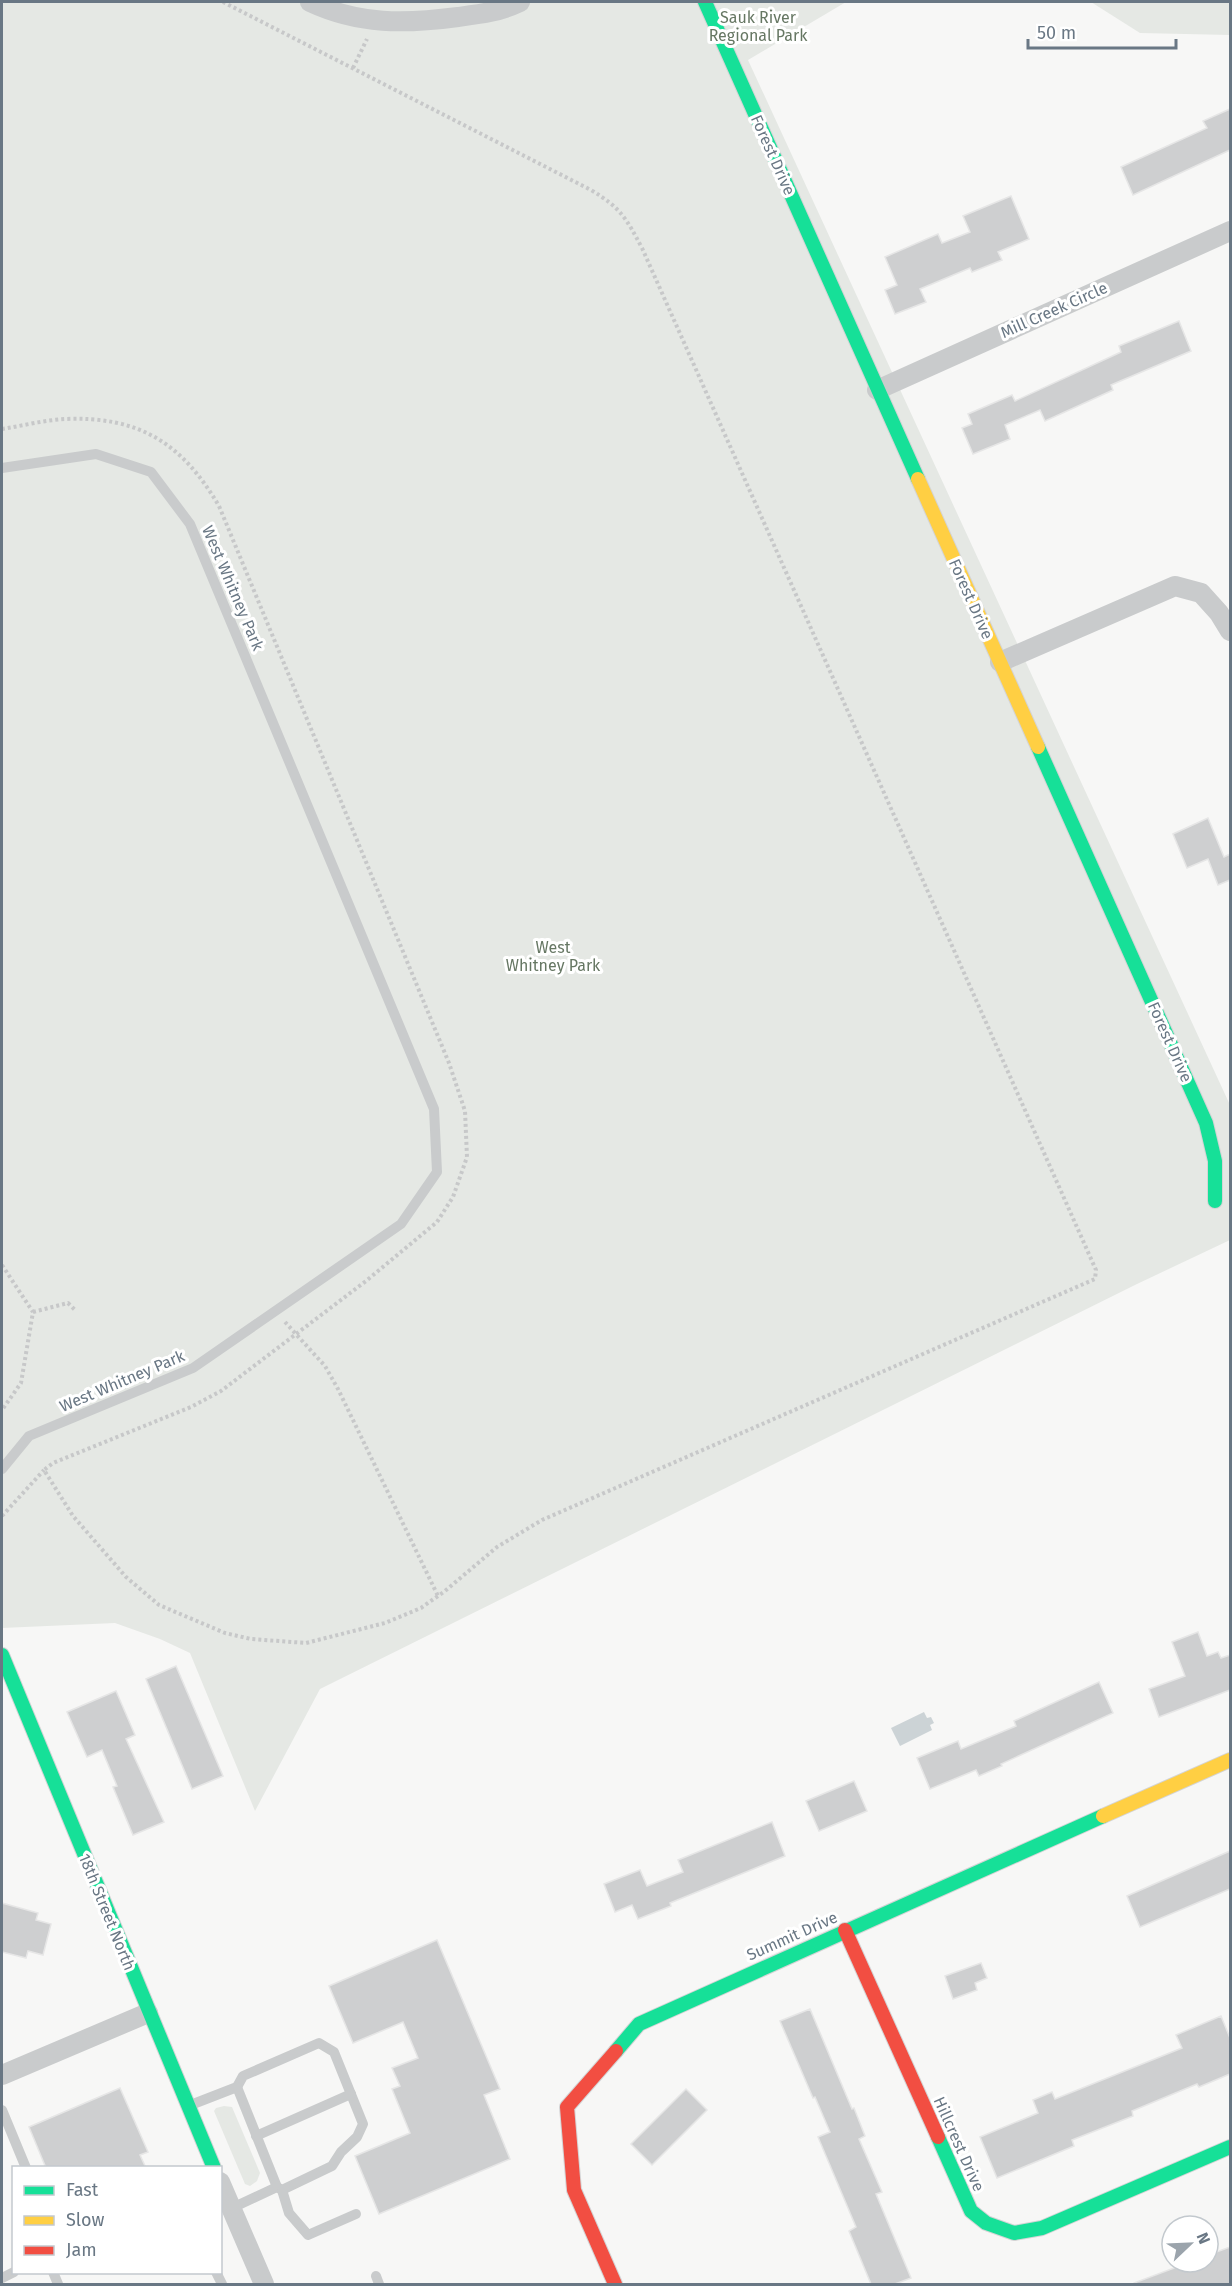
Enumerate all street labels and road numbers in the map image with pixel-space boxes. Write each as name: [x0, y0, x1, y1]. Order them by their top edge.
street label: Forest Drive: [747, 112, 799, 198]
street label: Mill Creek Circle: [998, 278, 1110, 342]
street label: West Whitney Park: [198, 523, 268, 654]
street label: Forest Drive: [945, 556, 997, 642]
street label: Forest Drive: [1144, 999, 1196, 1085]
street label: West Whitney Park: [57, 1346, 188, 1416]
street label: 18th Street North: [75, 1851, 139, 1973]
street label: Summit Drive: [744, 1907, 840, 1965]
street label: Hillcrest Drive: [930, 2094, 988, 2194]

